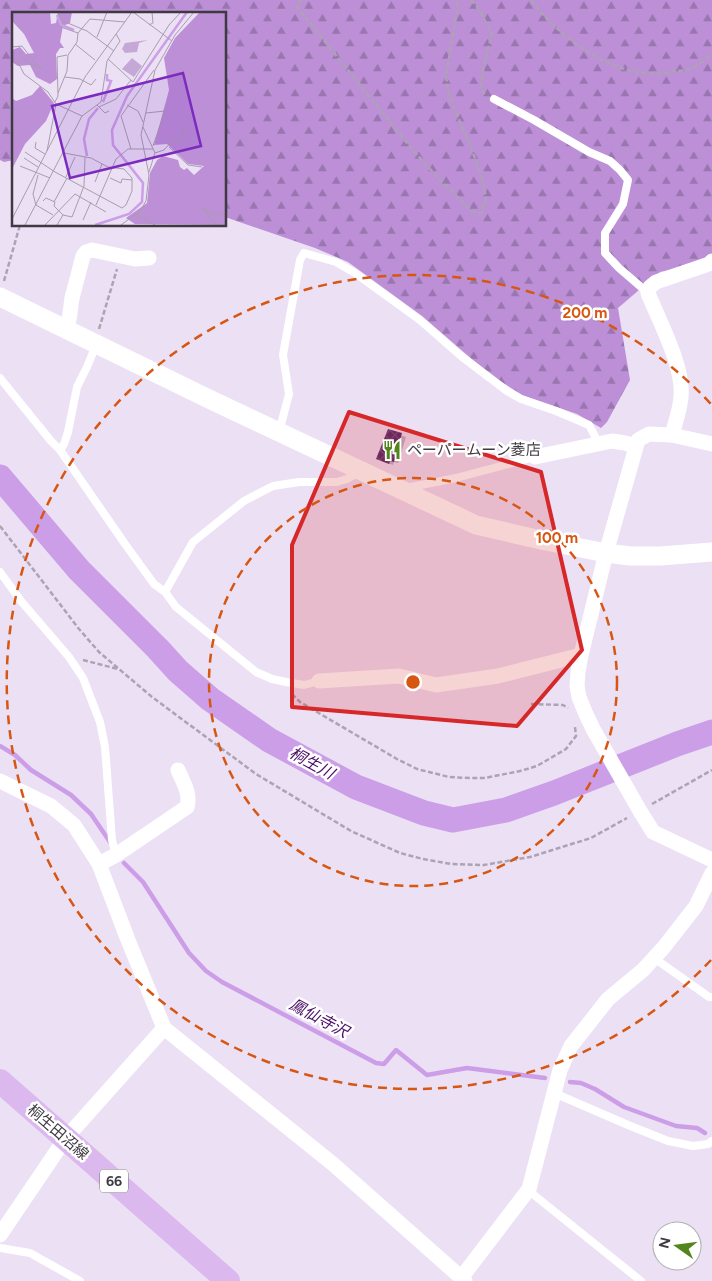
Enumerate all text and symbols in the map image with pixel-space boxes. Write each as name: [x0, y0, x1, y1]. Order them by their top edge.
inset map: [12, 12, 226, 226]
text: 200 m: [563, 304, 607, 322]
restaurant icon: ペーパームーン菱店: [381, 439, 403, 461]
place label: ペーパームーン菱店: [407, 441, 541, 459]
text: 100 m: [536, 529, 578, 547]
centre of rings: [404, 673, 422, 691]
water label: 桐生川: [286, 743, 339, 784]
water label: 鳳仙寺沢: [286, 995, 353, 1042]
street label: 桐生田沼線: [24, 1101, 92, 1163]
road number: 66: [100, 1170, 128, 1192]
north arrow: [652, 1221, 702, 1271]
text: N: [655, 1236, 674, 1250]

